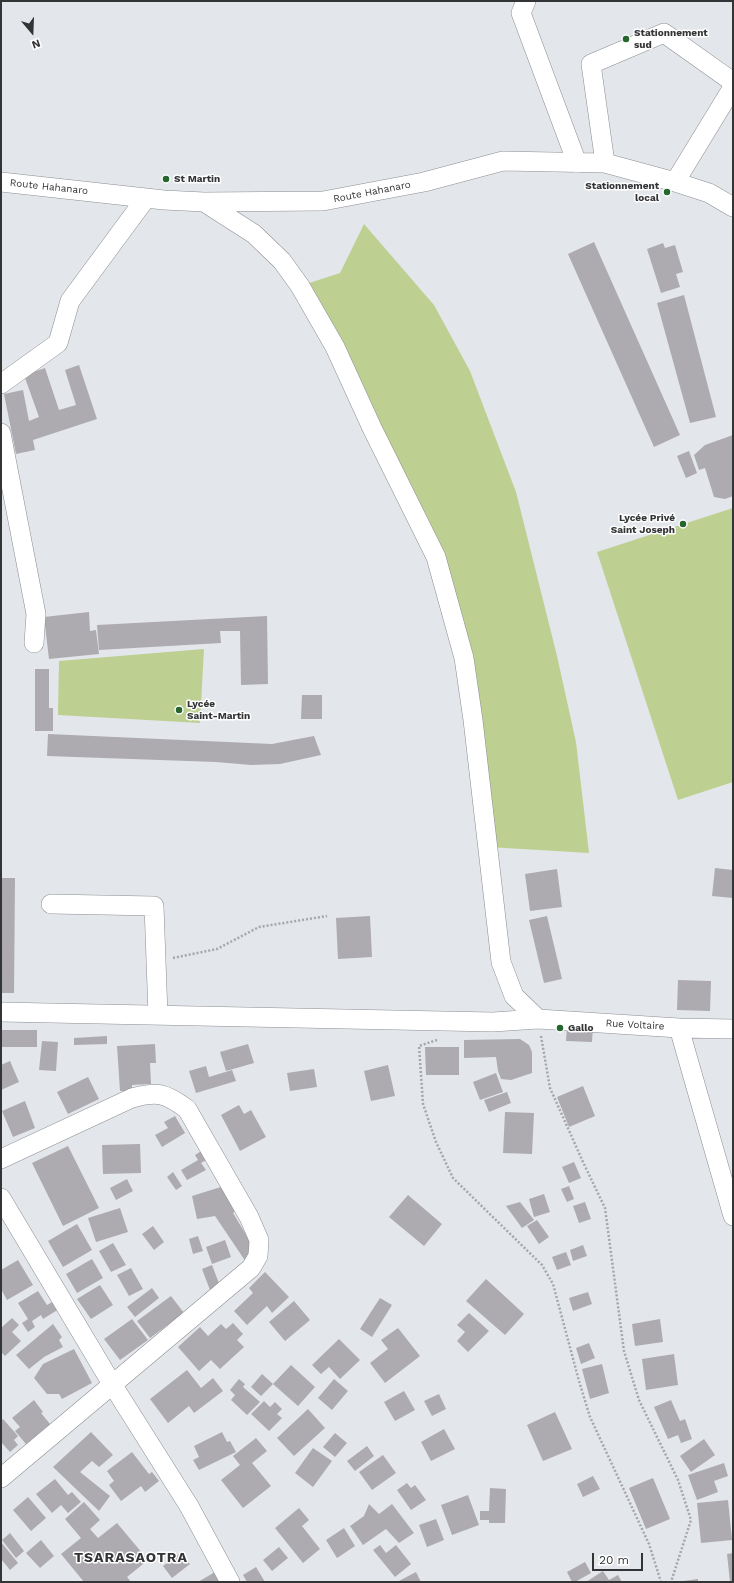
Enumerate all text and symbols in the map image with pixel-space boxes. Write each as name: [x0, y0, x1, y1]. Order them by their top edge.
north arrow: [12, 12, 52, 52]
place label: Stationnement sud: [634, 27, 708, 50]
marker: Stationnement sud: [621, 34, 631, 44]
text: N: [30, 36, 42, 51]
place label: St Martin: [174, 173, 220, 185]
marker: St Martin: [161, 174, 171, 184]
street label: Route Hahanaro: [9, 177, 89, 197]
street label: Route Hahanaro: [332, 179, 412, 205]
place label: Stationnement local: [585, 180, 659, 204]
marker: Stationnement local: [662, 187, 672, 197]
place label: Lycée Privé Saint Joseph: [611, 512, 675, 536]
marker: Lycée Privé Saint Joseph: [678, 519, 688, 529]
place label: Lycée Saint-Martin: [187, 698, 250, 722]
marker: Lycée Saint-Martin: [174, 705, 184, 715]
street label: Rue Voltaire: [605, 1017, 665, 1033]
place label: Gallo: [568, 1022, 594, 1034]
marker: Gallo: [555, 1023, 565, 1033]
scale bar: [594, 1545, 645, 1571]
district label: TSARASAOTRA: [74, 1550, 188, 1566]
text: 20 m: [599, 1553, 629, 1567]

